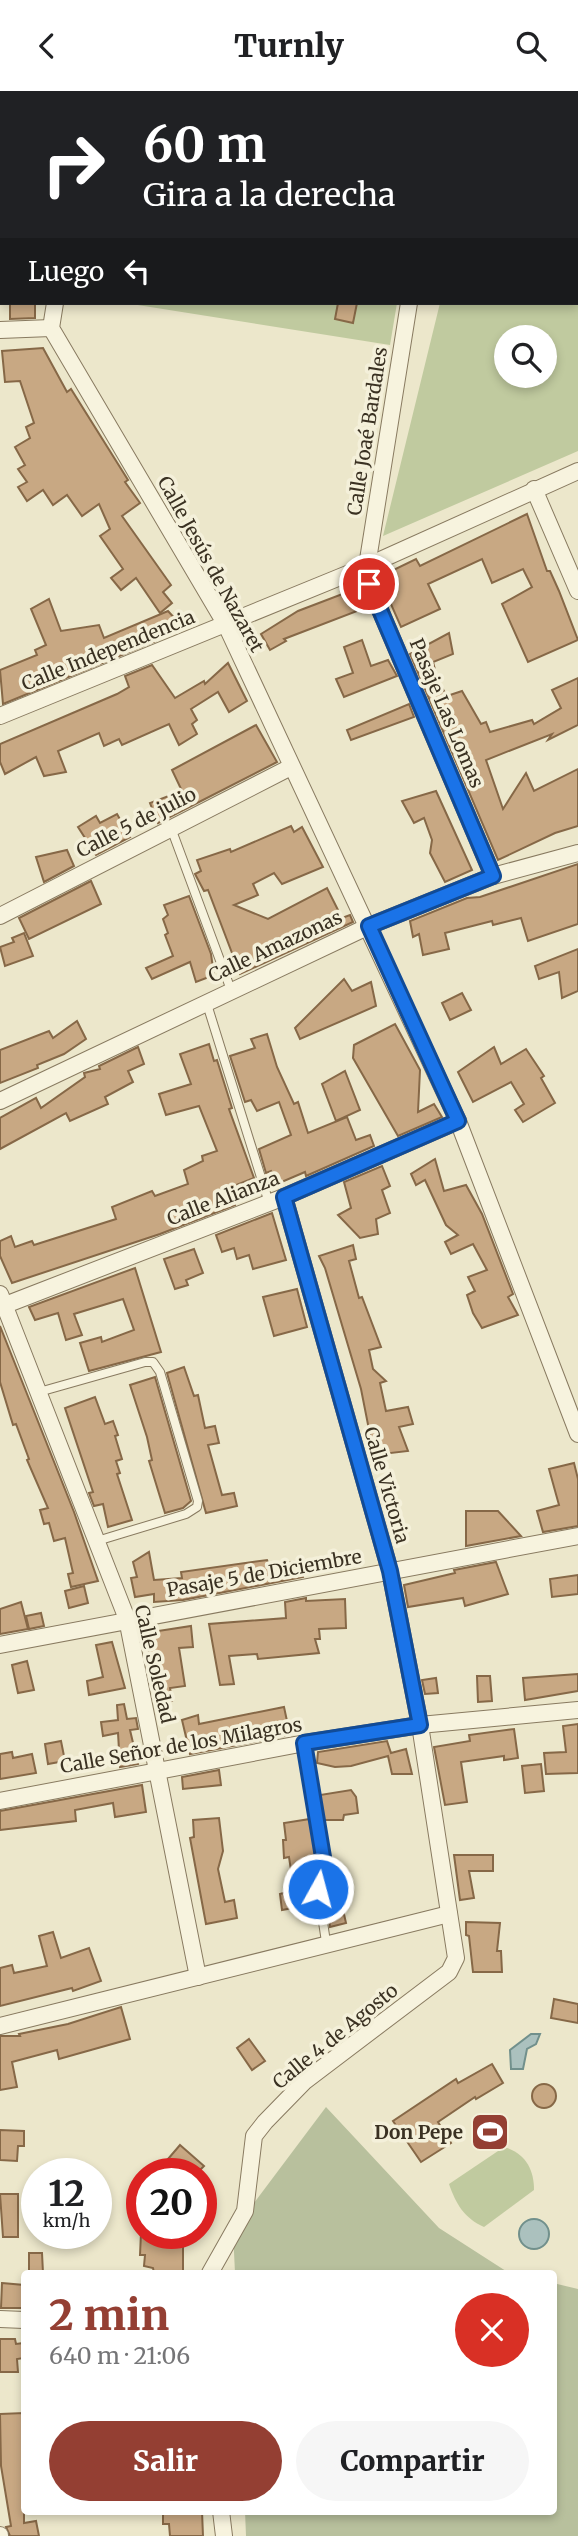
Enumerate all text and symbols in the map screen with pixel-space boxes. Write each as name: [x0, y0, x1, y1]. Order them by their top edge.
text: Turnly: [234, 26, 344, 66]
icon: back: [28, 27, 66, 65]
icon: search: [512, 27, 550, 65]
text: 60 m: [143, 114, 266, 175]
icon: right: [28, 119, 119, 210]
text: Gira a la derecha: [143, 175, 396, 215]
icon: left: [118, 252, 156, 290]
text: Luego: [28, 255, 104, 288]
map controls: [494, 325, 557, 388]
button: search: [494, 325, 557, 388]
street label: Calle Joaé Bardales: [342, 345, 392, 517]
street label: Calle Jesús de Nazaret: [153, 472, 270, 657]
pin: [339, 554, 399, 614]
icon: arrive: [350, 565, 388, 603]
street label: Calle Independencia: [18, 604, 198, 696]
street label: Pasaje Las Lomas: [405, 635, 489, 791]
street label: Calle 5 de julio: [72, 782, 200, 862]
street label: Calle Amazonas: [204, 904, 346, 988]
street label: Calle Alianza: [163, 1166, 283, 1230]
street label: Calle Victoria: [359, 1424, 415, 1546]
street label: Pasaje 5 de Diciembre: [165, 1544, 363, 1602]
street label: Calle Soledad: [130, 1602, 180, 1726]
street label: Calle Señor de los Milagros: [58, 1712, 304, 1778]
position arrow: [281, 1852, 355, 1926]
street label: Calle 4 de Agosto: [267, 1978, 403, 2094]
sports icon: Don Pepe: [469, 2111, 511, 2153]
place label: Don Pepe: [374, 2120, 463, 2144]
speed limit sign: 20: [126, 2158, 217, 2249]
text: 12: [48, 2172, 85, 2216]
text: km/h: [43, 2209, 90, 2232]
text: 2 min: [49, 2289, 169, 2341]
button: close: [455, 2293, 529, 2367]
text: 640 m · 21:06: [49, 2341, 190, 2370]
button: Salir: [49, 2421, 282, 2501]
button: Compartir: [296, 2421, 529, 2501]

